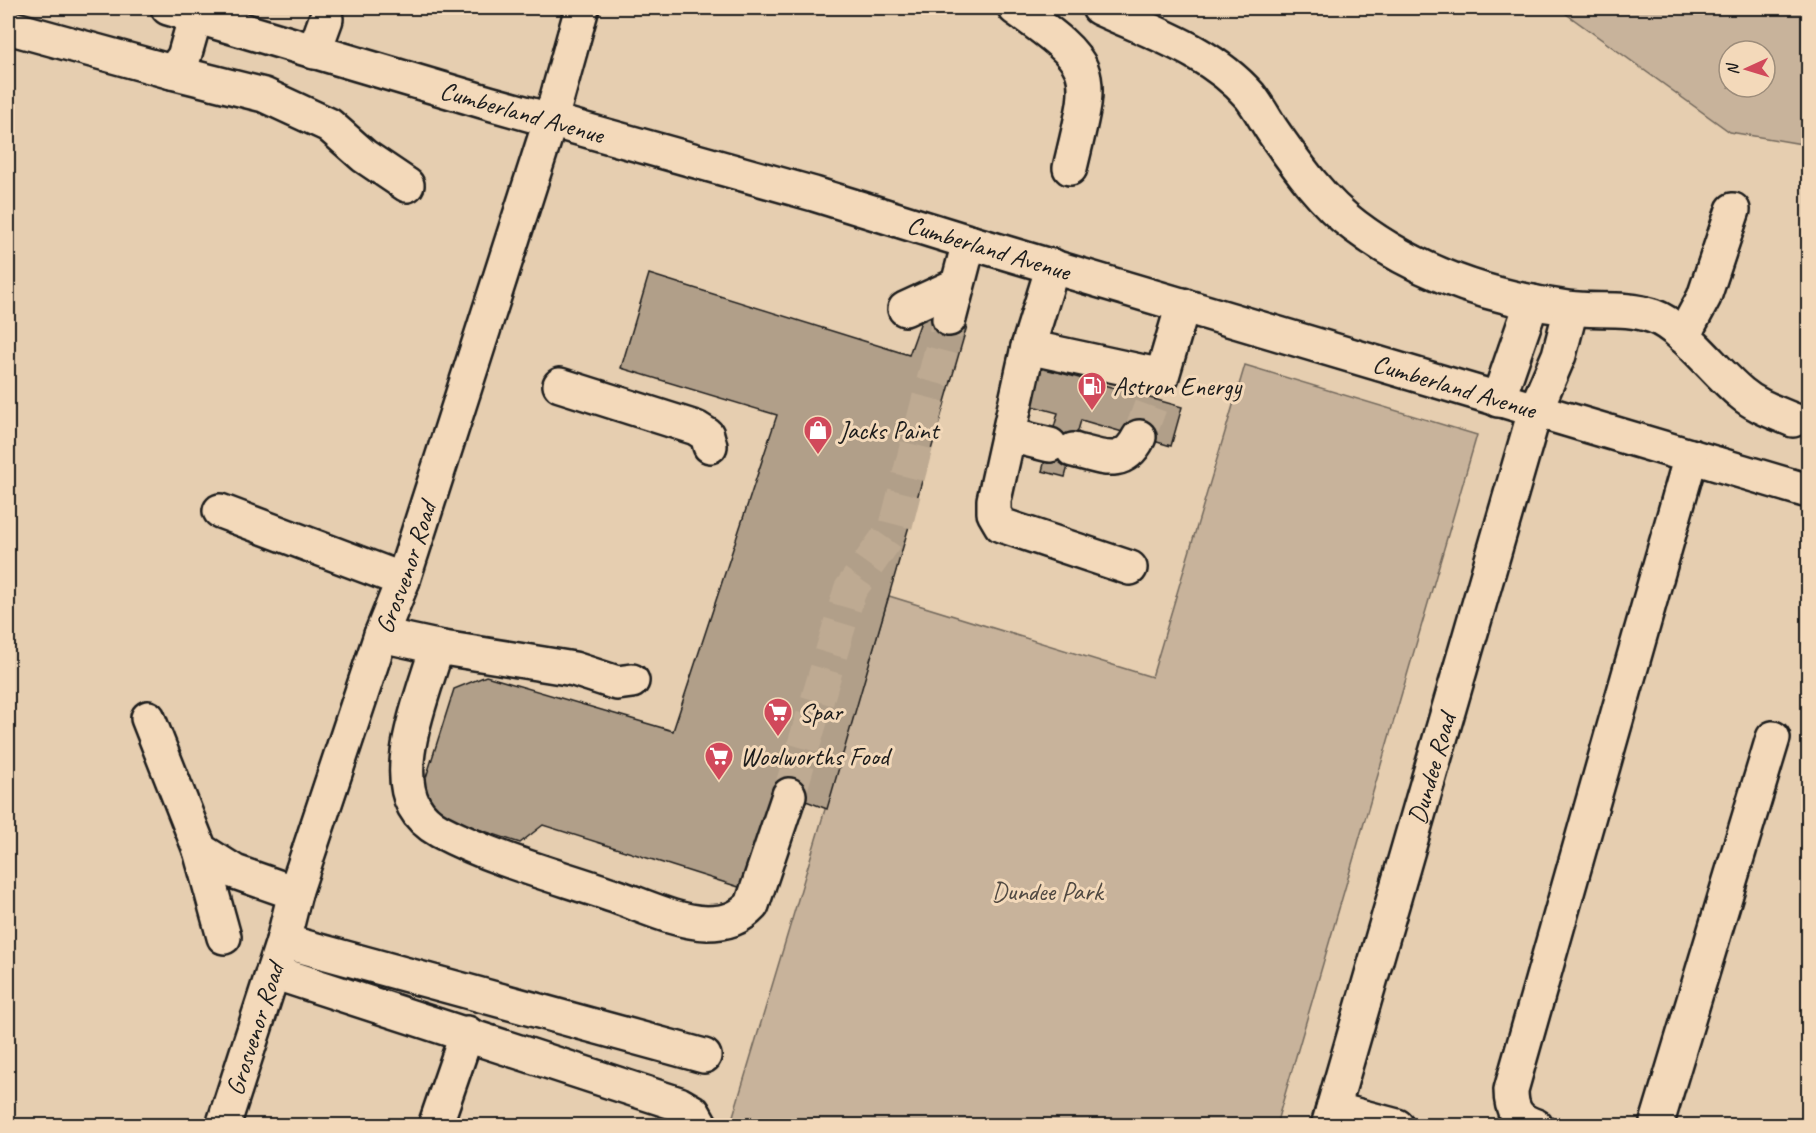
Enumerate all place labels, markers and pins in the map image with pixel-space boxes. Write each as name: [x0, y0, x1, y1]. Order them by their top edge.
fuel station icon: Astron Energy: [1076, 370, 1108, 412]
place label: Astron Energy: [1113, 370, 1243, 403]
shop icon: Jacks Paint: [802, 414, 834, 456]
place label: Jacks Paint: [837, 414, 941, 447]
supermarket icon: Spar: [762, 696, 794, 738]
place label: Spar: [799, 696, 844, 729]
supermarket icon: Woolworths Food: [703, 740, 735, 782]
place label: Woolworths Food: [740, 740, 893, 773]

